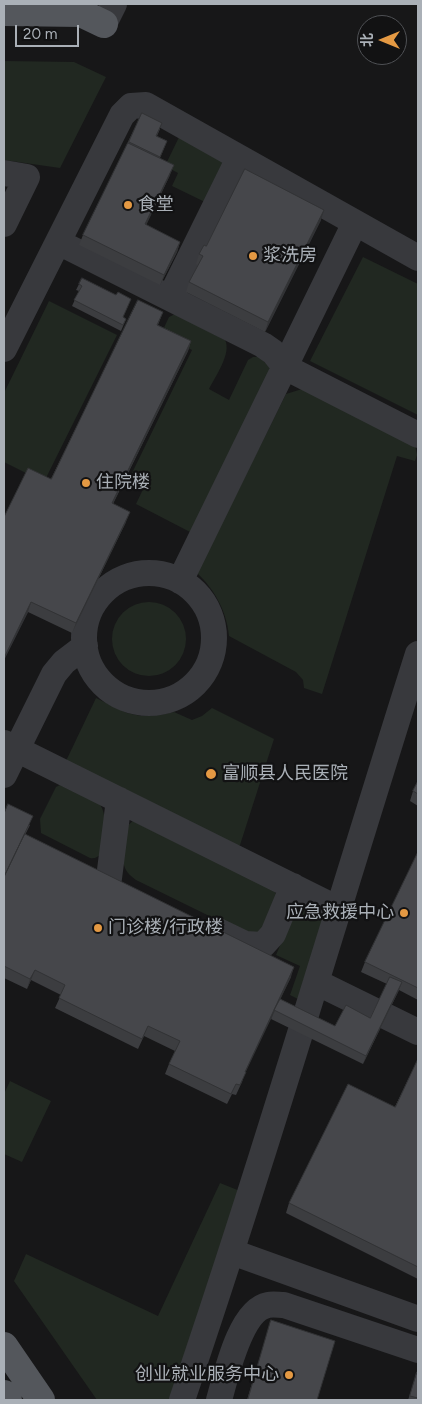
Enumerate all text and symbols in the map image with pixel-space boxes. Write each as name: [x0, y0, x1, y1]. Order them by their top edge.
scale bar: [18, 15, 81, 47]
north arrow: [357, 15, 407, 65]
text: 20 m: [23, 25, 57, 43]
text: 北: [359, 33, 376, 47]
place label: 食堂: [138, 194, 174, 216]
marker: 食堂: [122, 199, 134, 211]
place label: 浆洗房: [263, 245, 317, 267]
marker: 浆洗房: [247, 250, 259, 262]
place label: 住院楼: [96, 472, 150, 494]
marker: 住院楼: [80, 477, 92, 489]
place label: 富顺县人民医院: [222, 763, 348, 785]
marker: 富顺县人民医院: [204, 767, 218, 781]
place label: 应急救援中心: [286, 902, 394, 924]
marker: 应急救援中心: [398, 907, 410, 919]
place label: 门诊楼/行政楼: [108, 917, 223, 939]
marker: 门诊楼/行政楼: [92, 922, 104, 934]
place label: 创业就业服务中心: [135, 1364, 279, 1386]
marker: 创业就业服务中心: [283, 1369, 295, 1381]

